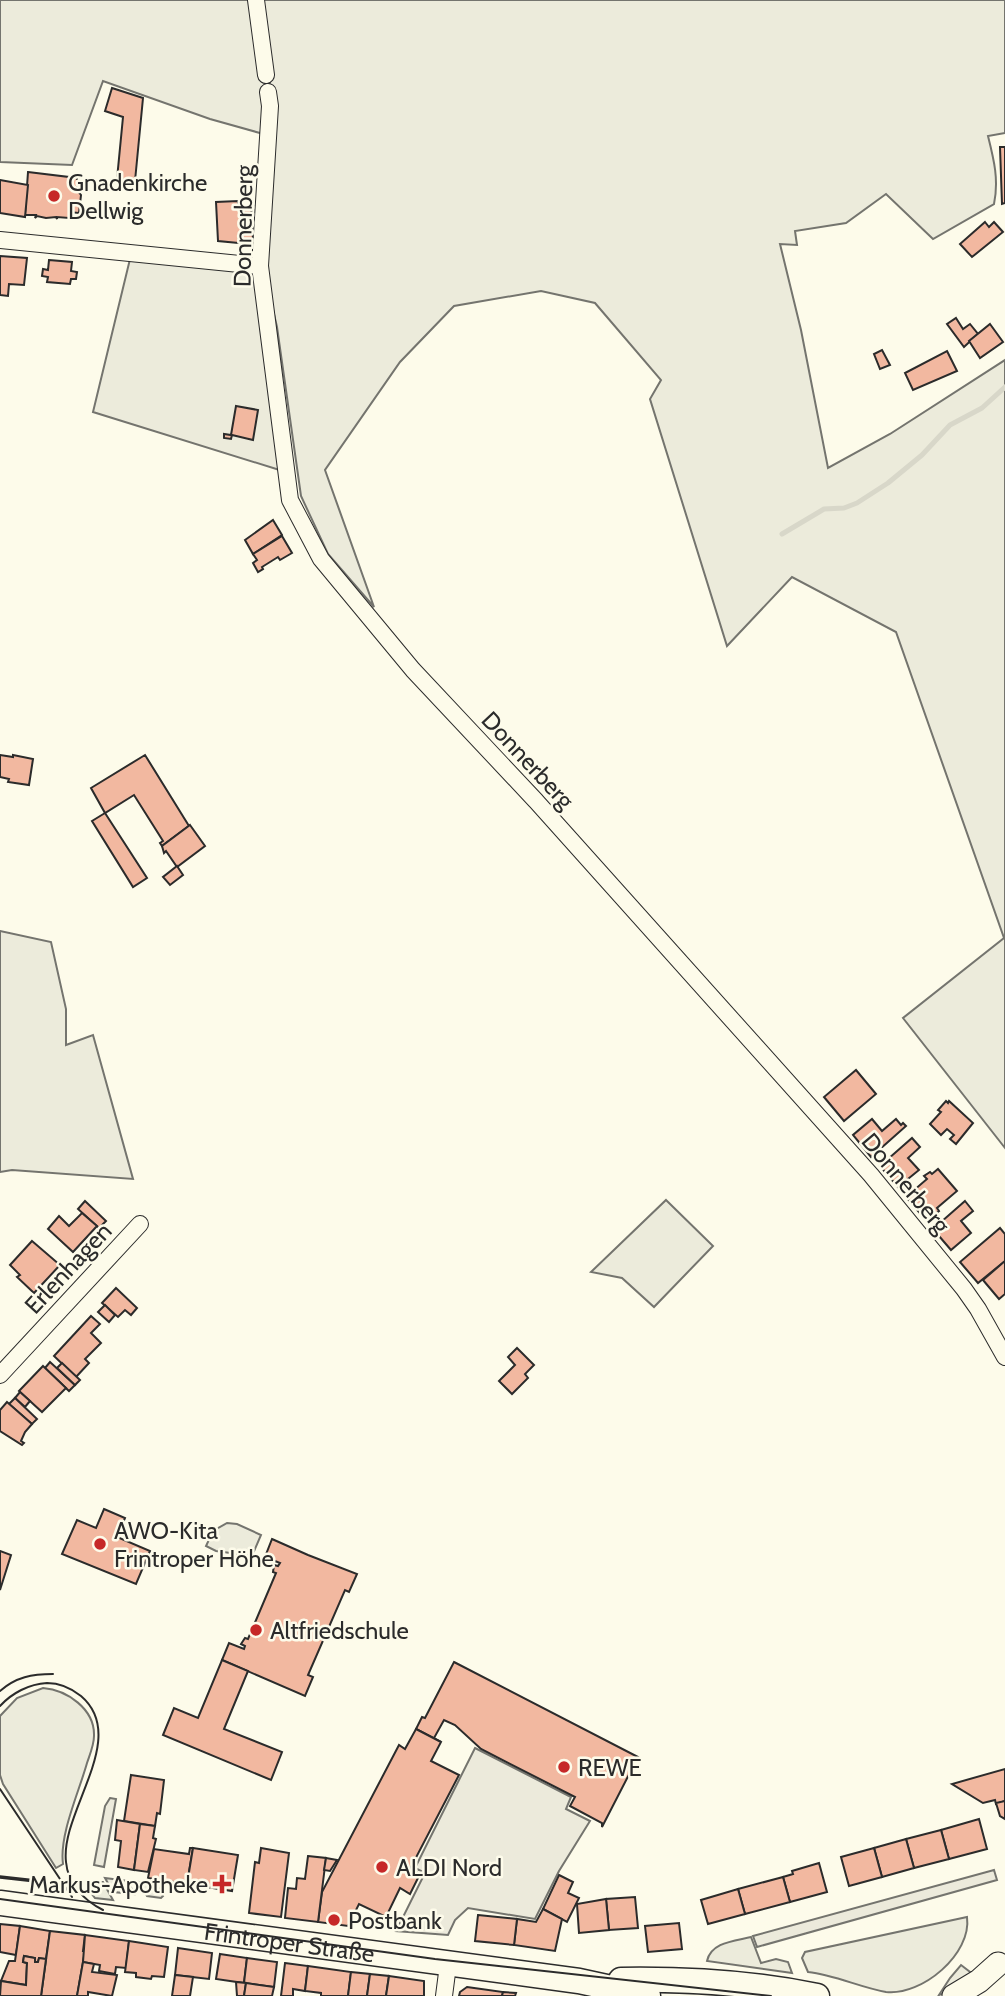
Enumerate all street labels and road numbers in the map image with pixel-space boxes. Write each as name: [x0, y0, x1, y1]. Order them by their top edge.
street label: Donnerberg: [227, 164, 259, 287]
street label: Donnerberg: [476, 705, 581, 815]
street label: Donnerberg: [856, 1127, 957, 1240]
street label: Erlenhagen: [18, 1216, 118, 1320]
street label: Frintroper Straße: [203, 1916, 376, 1968]

